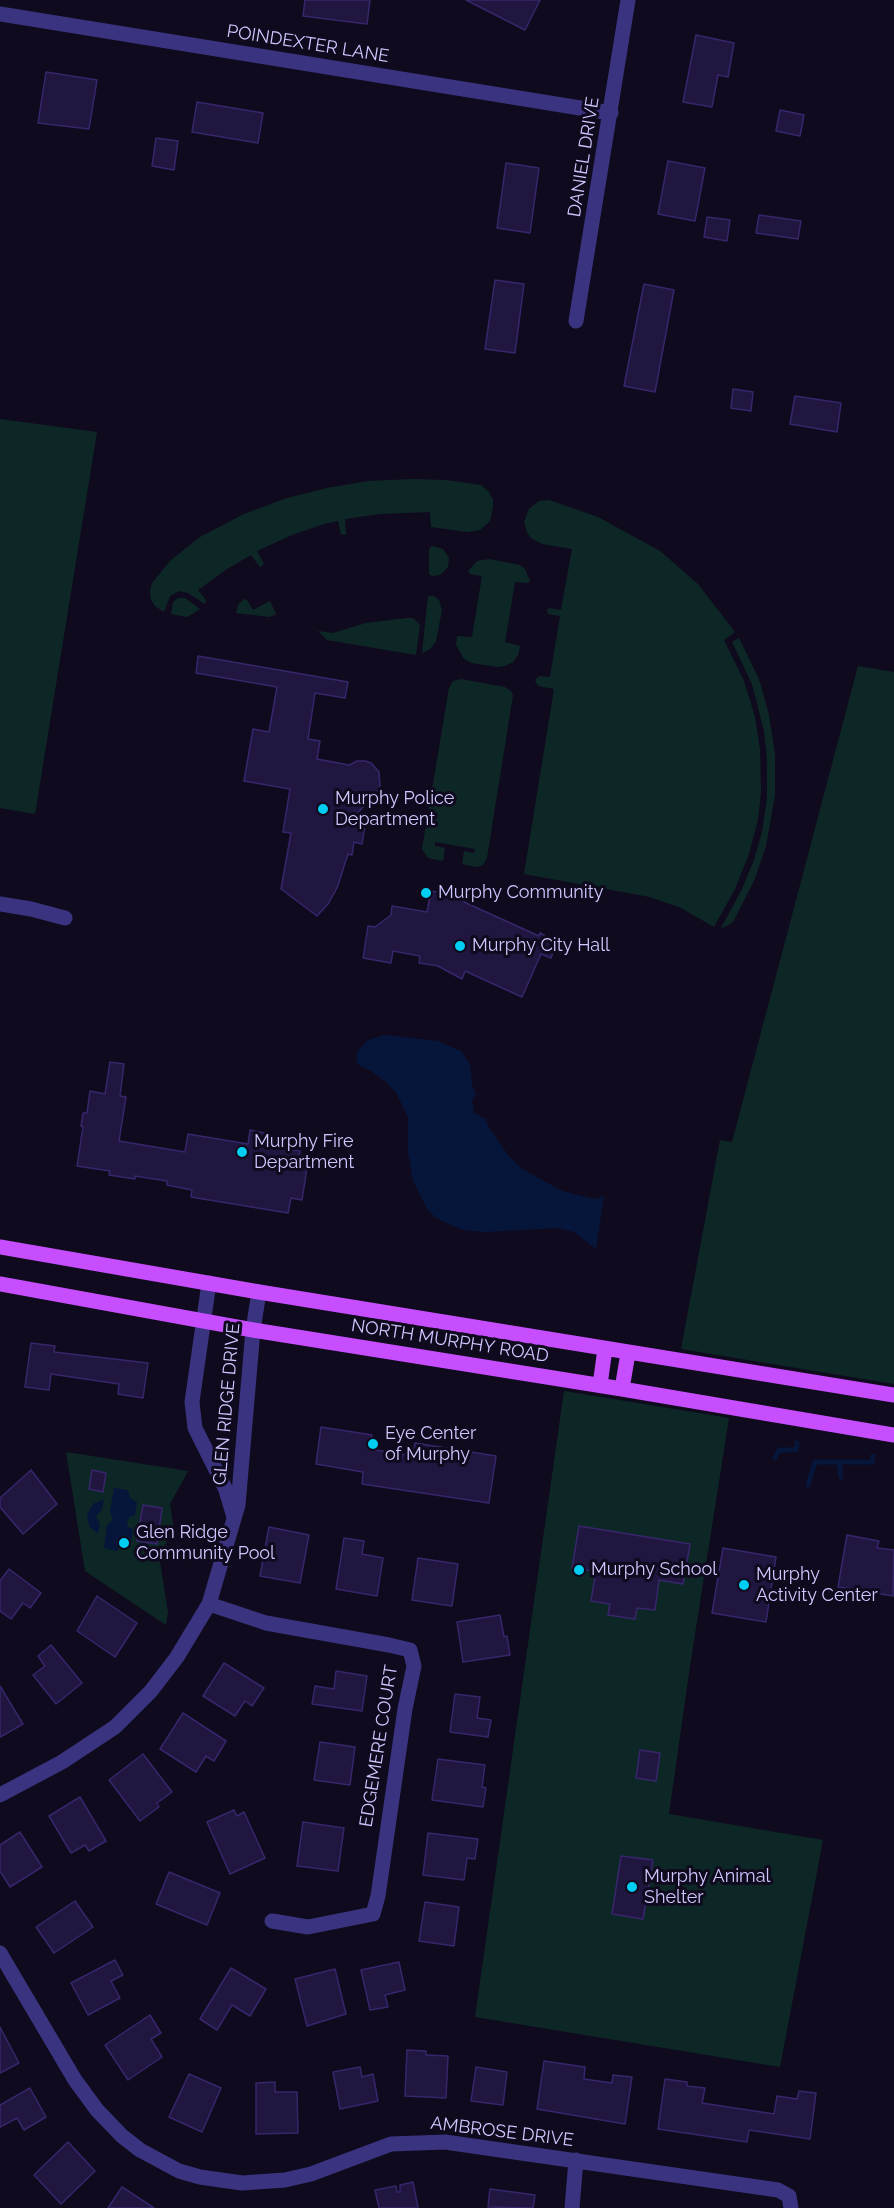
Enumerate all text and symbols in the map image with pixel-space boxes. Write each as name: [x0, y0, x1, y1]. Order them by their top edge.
street label: POINDEXTER LANE: [225, 20, 391, 68]
street label: DANIEL DRIVE: [564, 95, 604, 219]
place label: Murphy Police Department: [335, 788, 454, 830]
marker: Murphy Police Department: [316, 802, 330, 816]
place label: Murphy Community: [438, 882, 604, 904]
marker: Murphy Community: [419, 886, 433, 900]
place label: Murphy City Hall: [472, 935, 610, 957]
marker: Murphy City Hall: [453, 939, 467, 953]
place label: Murphy Fire Department: [254, 1131, 354, 1174]
marker: Murphy Fire Department: [235, 1145, 249, 1159]
street label: NORTH MURPHY ROAD: [350, 1315, 550, 1367]
street label: GLEN RIDGE DRIVE: [209, 1322, 245, 1486]
place label: Eye Center of Murphy: [385, 1423, 476, 1466]
marker: Eye Center of Murphy: [366, 1437, 380, 1451]
place label: Glen Ridge Community Pool: [136, 1522, 275, 1564]
marker: Glen Ridge Community Pool: [117, 1536, 131, 1550]
place label: Murphy School: [591, 1559, 717, 1581]
marker: Murphy School: [572, 1563, 586, 1577]
place label: Murphy Activity Center: [756, 1564, 878, 1606]
marker: Murphy Activity Center: [737, 1578, 751, 1592]
street label: EDGEMERE COURT: [356, 1663, 402, 1829]
place label: Murphy Animal Shelter: [644, 1866, 770, 1908]
marker: Murphy Animal Shelter: [625, 1880, 639, 1894]
street label: AMBROSE DRIVE: [429, 2113, 575, 2151]

